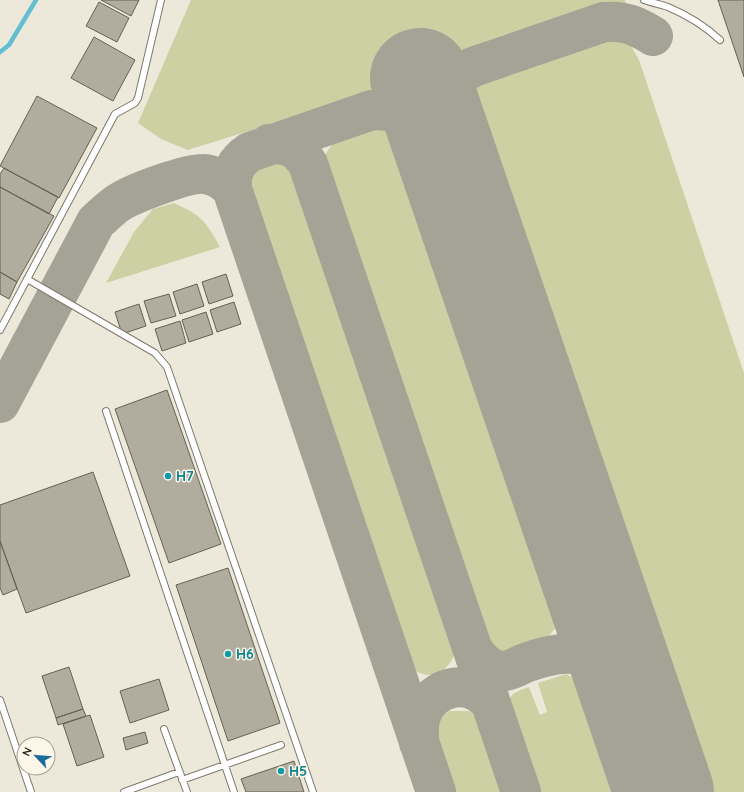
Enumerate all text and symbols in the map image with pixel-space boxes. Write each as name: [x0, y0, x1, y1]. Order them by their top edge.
place label: H7: [176, 467, 194, 485]
marker: H7: [163, 471, 173, 481]
place label: H6: [236, 645, 254, 663]
marker: H6: [223, 649, 233, 659]
north arrow: [16, 736, 56, 776]
text: N: [19, 745, 35, 758]
place label: H5: [289, 762, 307, 780]
marker: H5: [276, 766, 286, 776]

